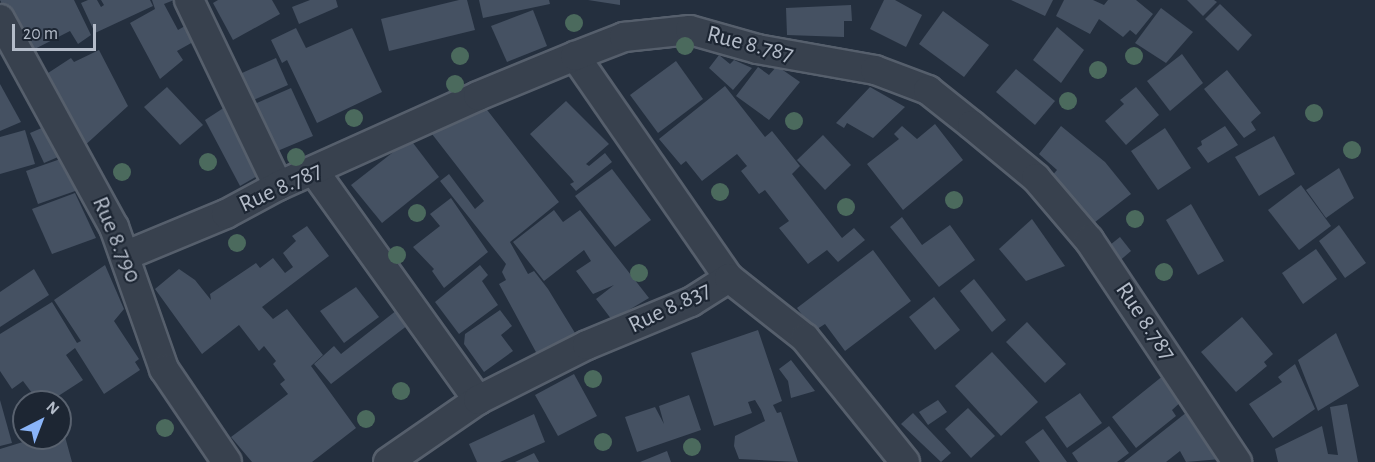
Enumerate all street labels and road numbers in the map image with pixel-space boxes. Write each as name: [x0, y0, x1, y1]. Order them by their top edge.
street label: Rue 8.787: [704, 20, 796, 70]
street label: Rue 8.787: [235, 156, 327, 220]
street label: Rue 8.790: [85, 193, 147, 287]
street label: Rue 8.837: [624, 276, 716, 340]
street label: Rue 8.787: [1108, 277, 1182, 367]

